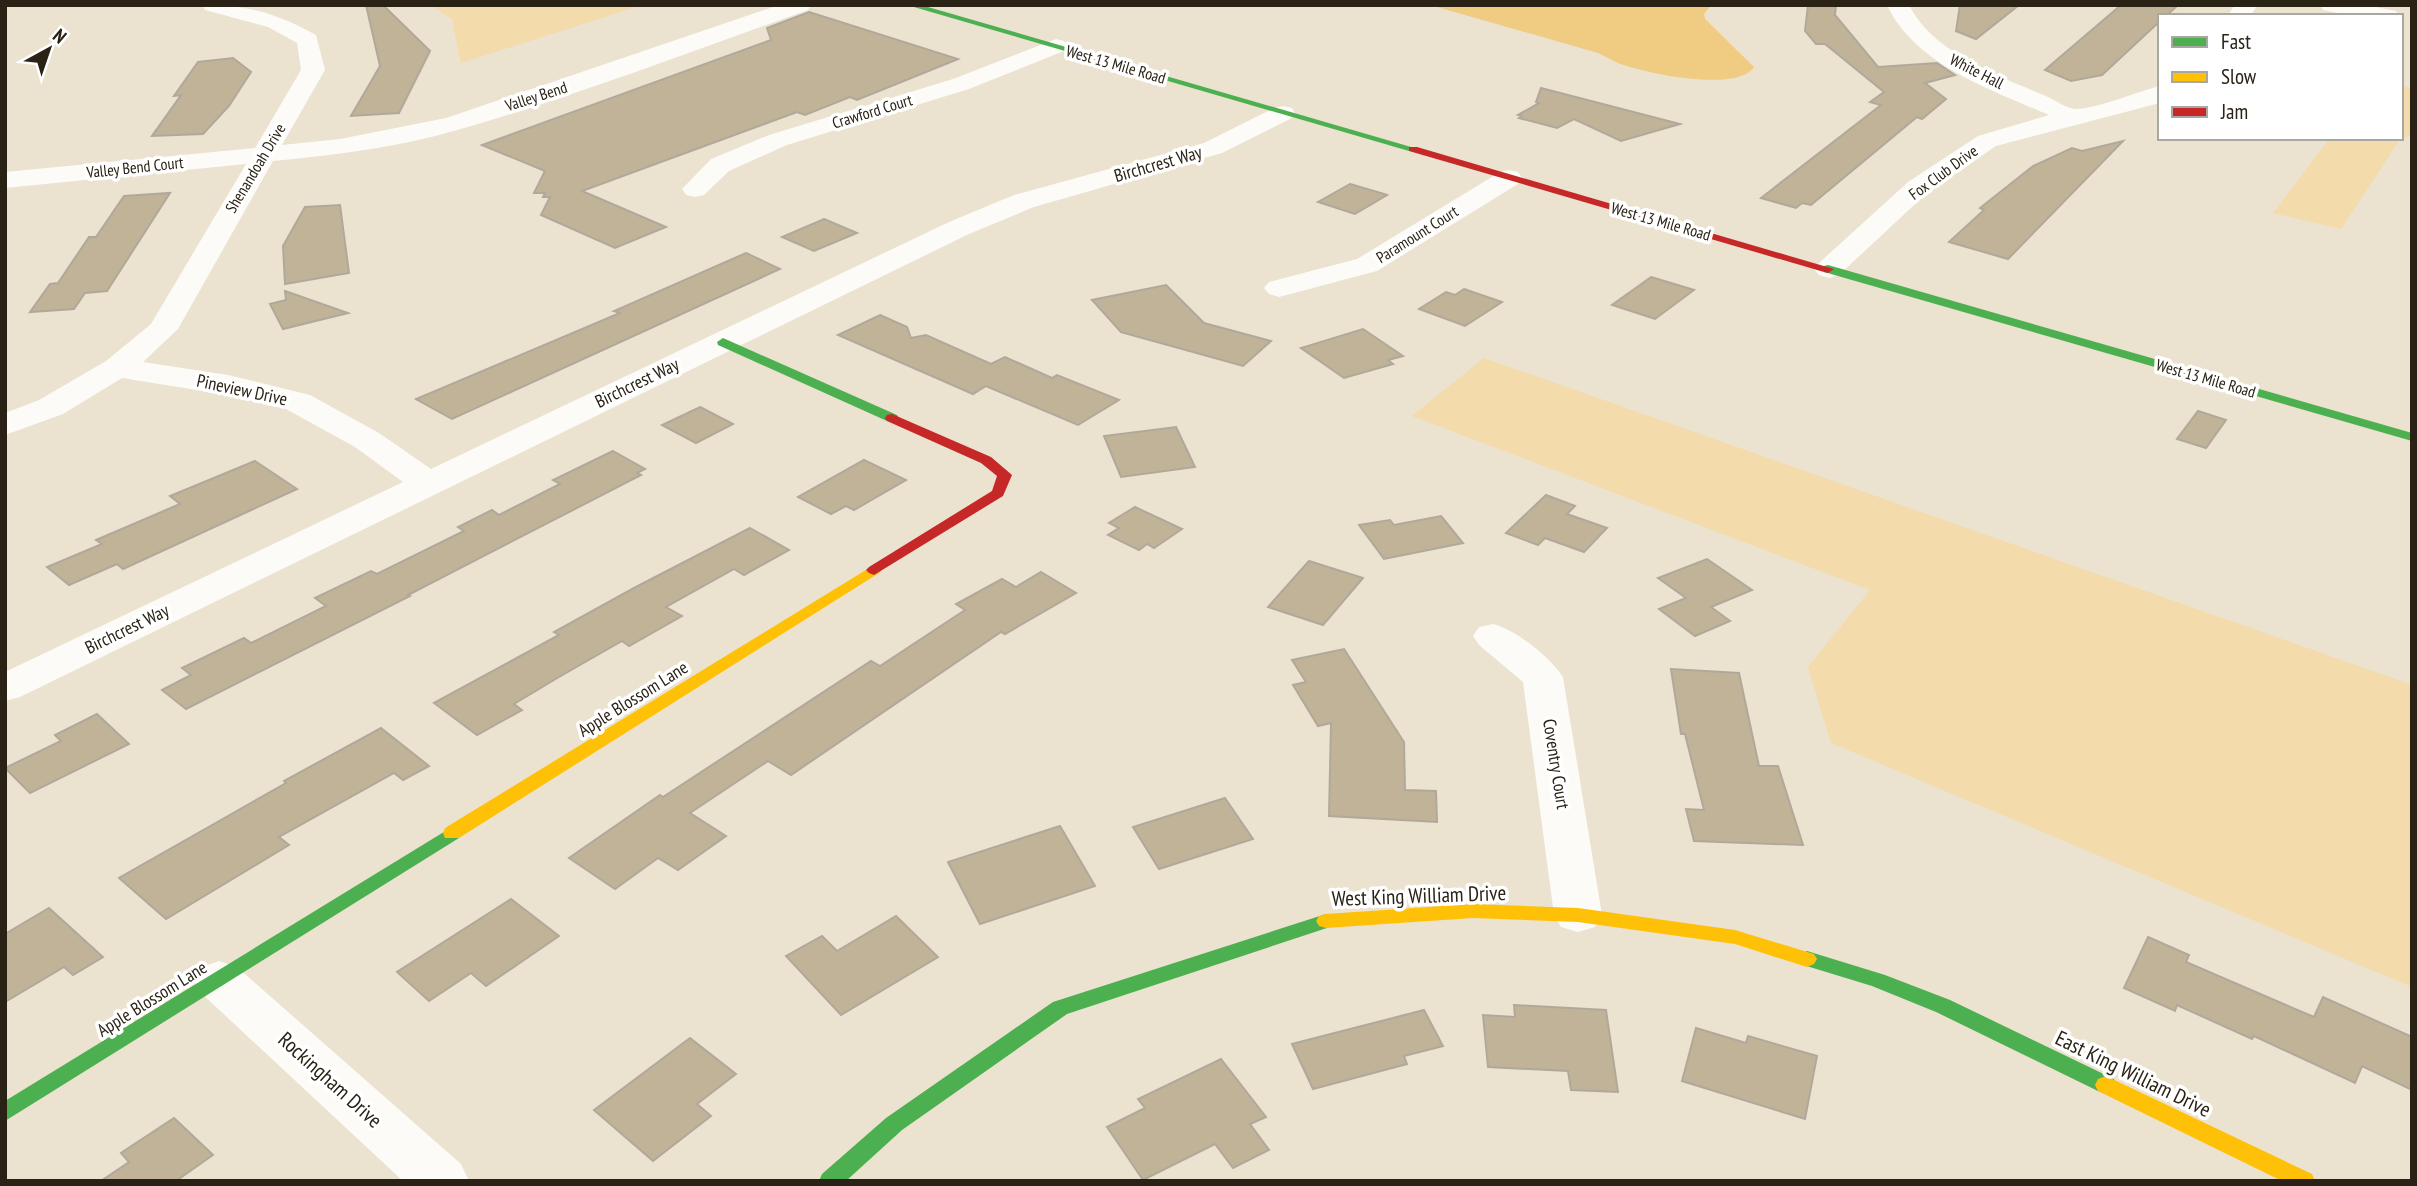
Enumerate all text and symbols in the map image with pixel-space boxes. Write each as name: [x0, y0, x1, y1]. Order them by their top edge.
north arrow: [14, 14, 84, 84]
legend: [2158, 14, 2403, 140]
text: N: [48, 23, 72, 48]
text: Fast: [2221, 28, 2251, 55]
street label: West 13 Mile Road: [1064, 40, 1168, 88]
street label: White Hall: [1947, 49, 2008, 93]
text: Slow: [2221, 63, 2257, 90]
street label: Valley Bend: [502, 77, 570, 116]
street label: Crawford Court: [829, 89, 915, 133]
text: Jam: [2220, 98, 2248, 125]
street label: Shenandoah Drive: [220, 120, 290, 216]
street label: Birchcrest Way: [1111, 140, 1205, 187]
street label: Fox Club Drive: [1905, 140, 1981, 204]
street label: Valley Bend Court: [85, 152, 185, 182]
street label: West 13 Mile Road: [1609, 197, 1713, 245]
street label: Paramount Court: [1372, 201, 1462, 267]
street label: Birchcrest Way: [591, 352, 683, 413]
street label: West 13 Mile Road: [2154, 354, 2258, 402]
street label: Pineview Drive: [195, 369, 290, 410]
street label: Birchcrest Way: [81, 598, 173, 659]
street label: Apple Blossom Lane: [574, 656, 692, 742]
street label: Coventry Court: [1538, 717, 1575, 811]
street label: West King William Drive: [1331, 879, 1507, 912]
street label: Apple Blossom Lane: [93, 956, 211, 1042]
street label: East King William Drive: [2051, 1024, 2215, 1123]
street label: Rockingham Drive: [273, 1026, 388, 1133]

